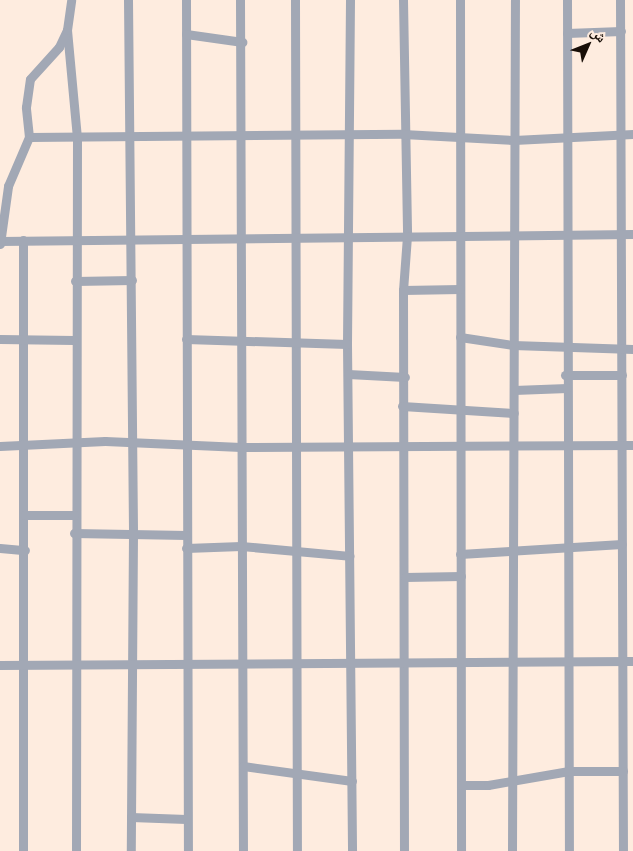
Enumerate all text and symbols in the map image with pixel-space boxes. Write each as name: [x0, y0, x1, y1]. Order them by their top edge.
north arrow: [563, 20, 613, 70]
text: ش: [587, 23, 610, 46]

